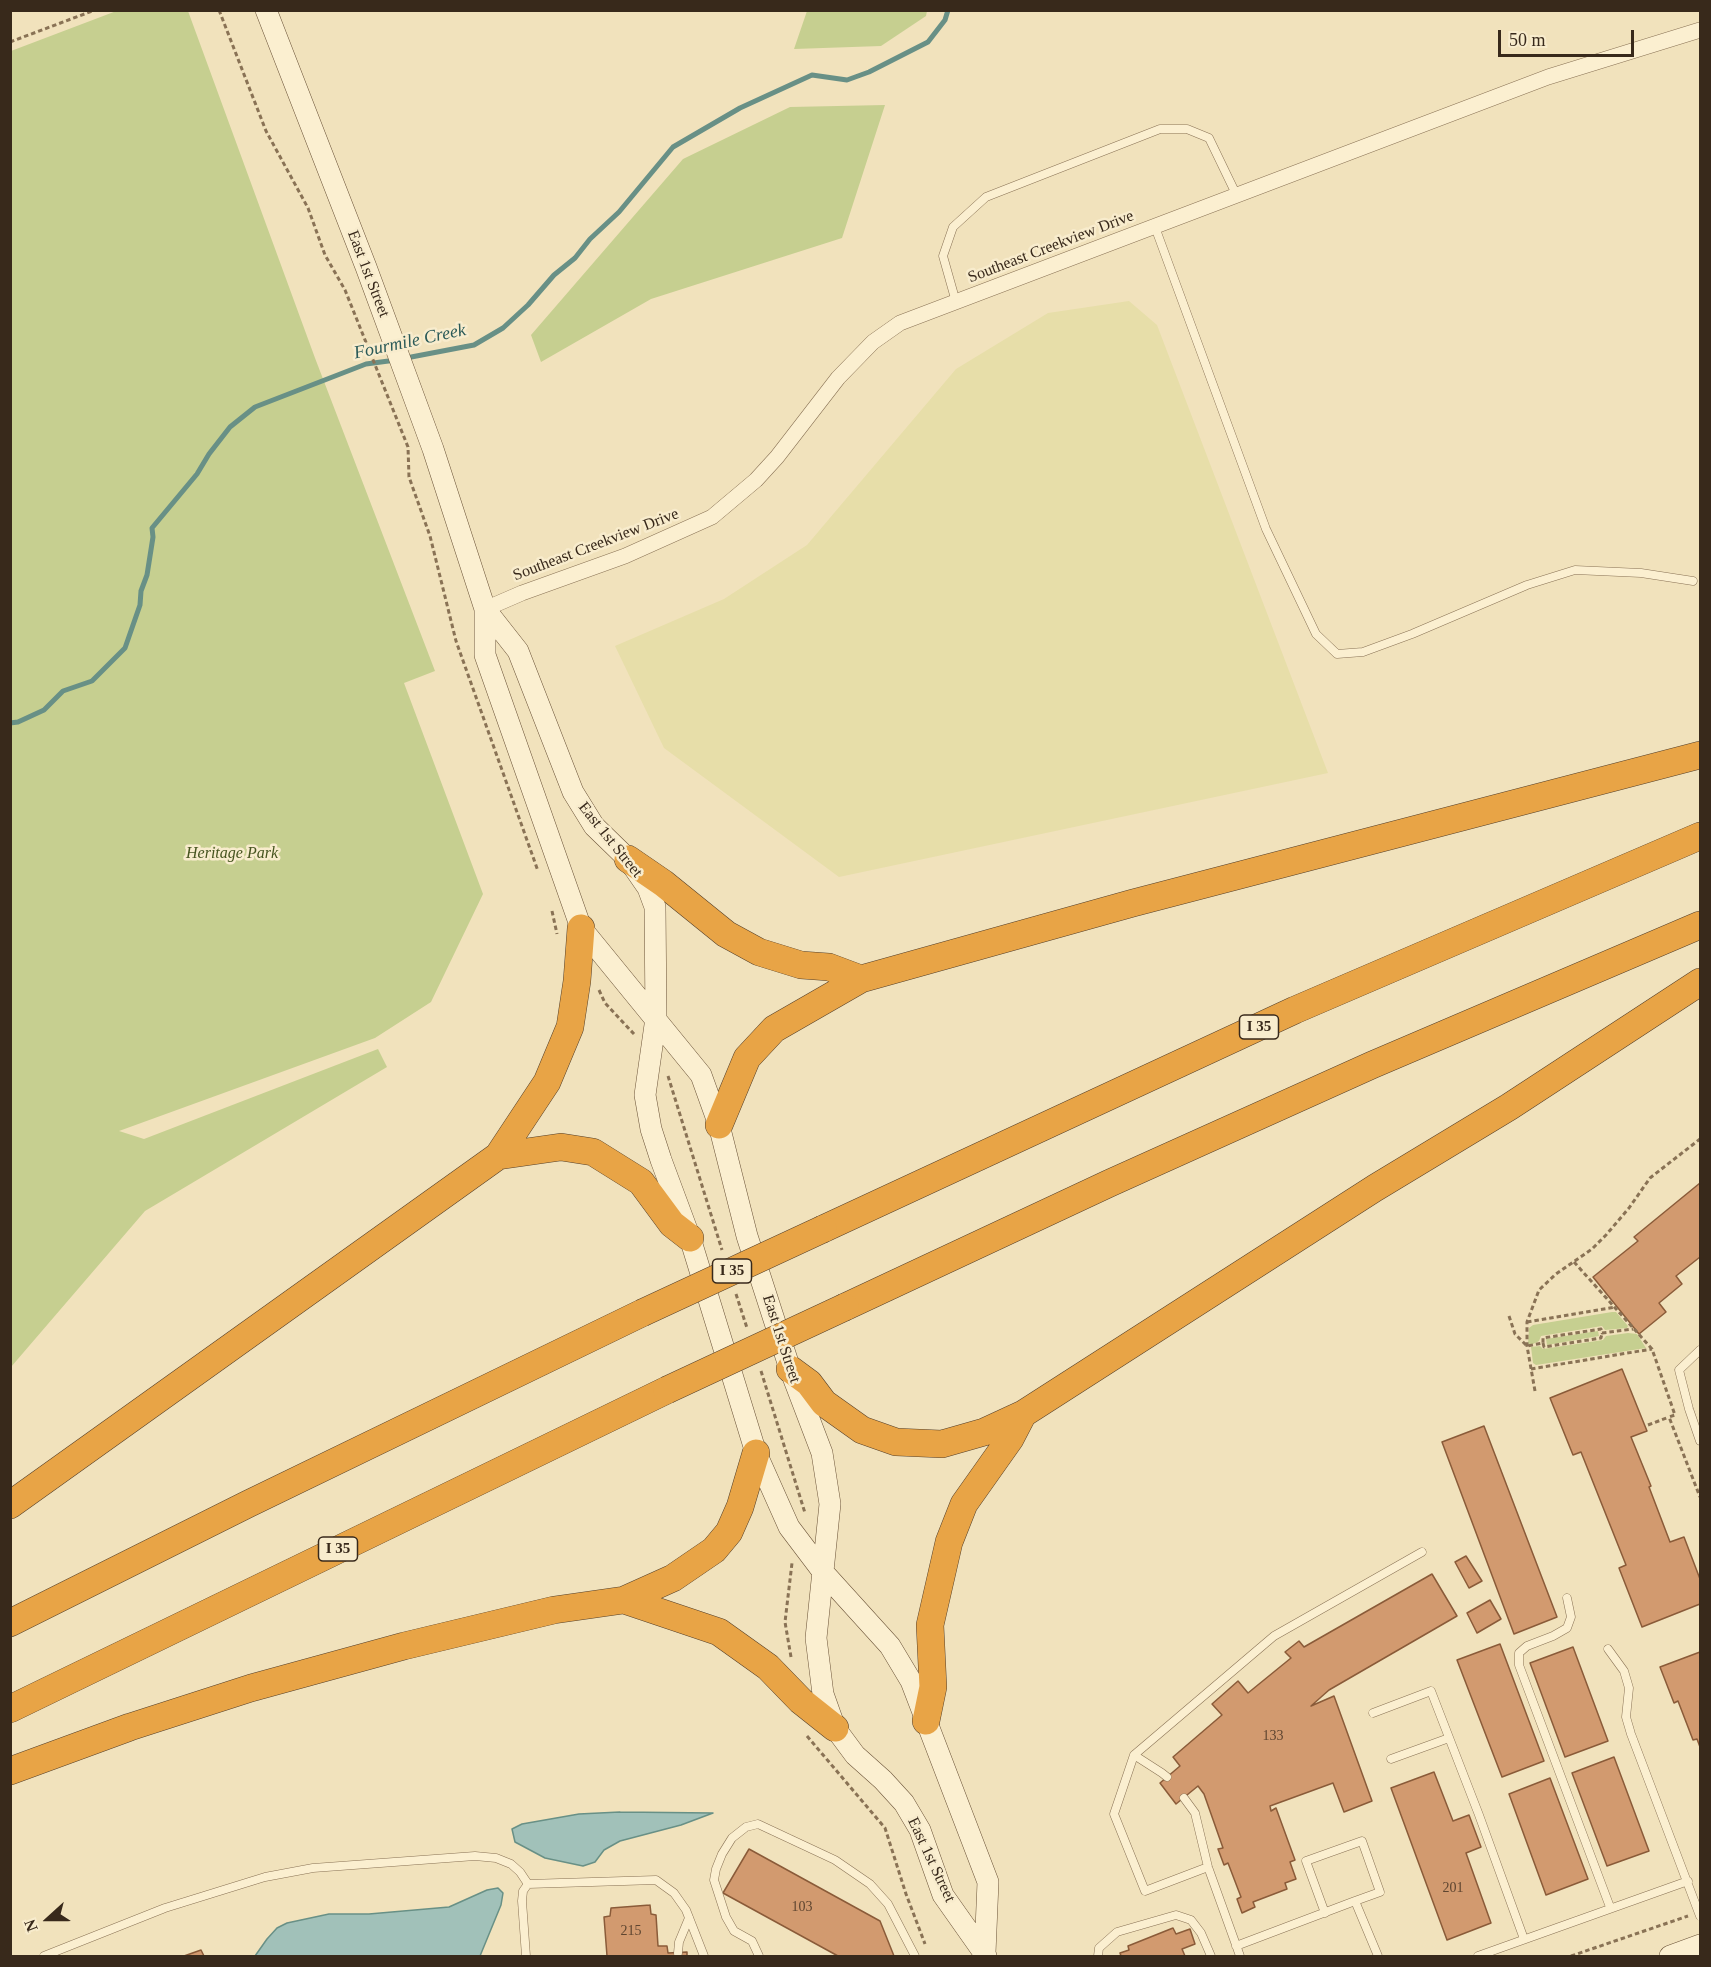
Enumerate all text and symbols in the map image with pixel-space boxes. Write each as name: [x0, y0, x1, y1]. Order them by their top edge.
scale bar: [1501, 18, 1638, 56]
text: 50 m: [1509, 30, 1546, 50]
street label: Southeast Creekview Drive: [965, 207, 1137, 287]
street label: East 1st Street: [343, 228, 393, 320]
water label: Fourmile Creek: [352, 320, 468, 364]
street label: Southeast Creekview Drive: [510, 505, 682, 585]
street label: East 1st Street: [574, 798, 646, 882]
park label: Heritage Park: [186, 844, 278, 864]
road number: I 35: [1240, 1015, 1278, 1039]
road number: I 35: [712, 1259, 752, 1283]
street label: East 1st Street: [758, 1293, 804, 1385]
road number: I 35: [318, 1537, 358, 1561]
house number: 133: [1262, 1728, 1284, 1744]
street label: East 1st Street: [903, 1814, 959, 1906]
house number: 201: [1442, 1880, 1464, 1896]
north arrow: [18, 1889, 78, 1949]
house number: 103: [792, 1899, 812, 1915]
text: N: [21, 1917, 41, 1934]
house number: 215: [620, 1923, 642, 1939]

